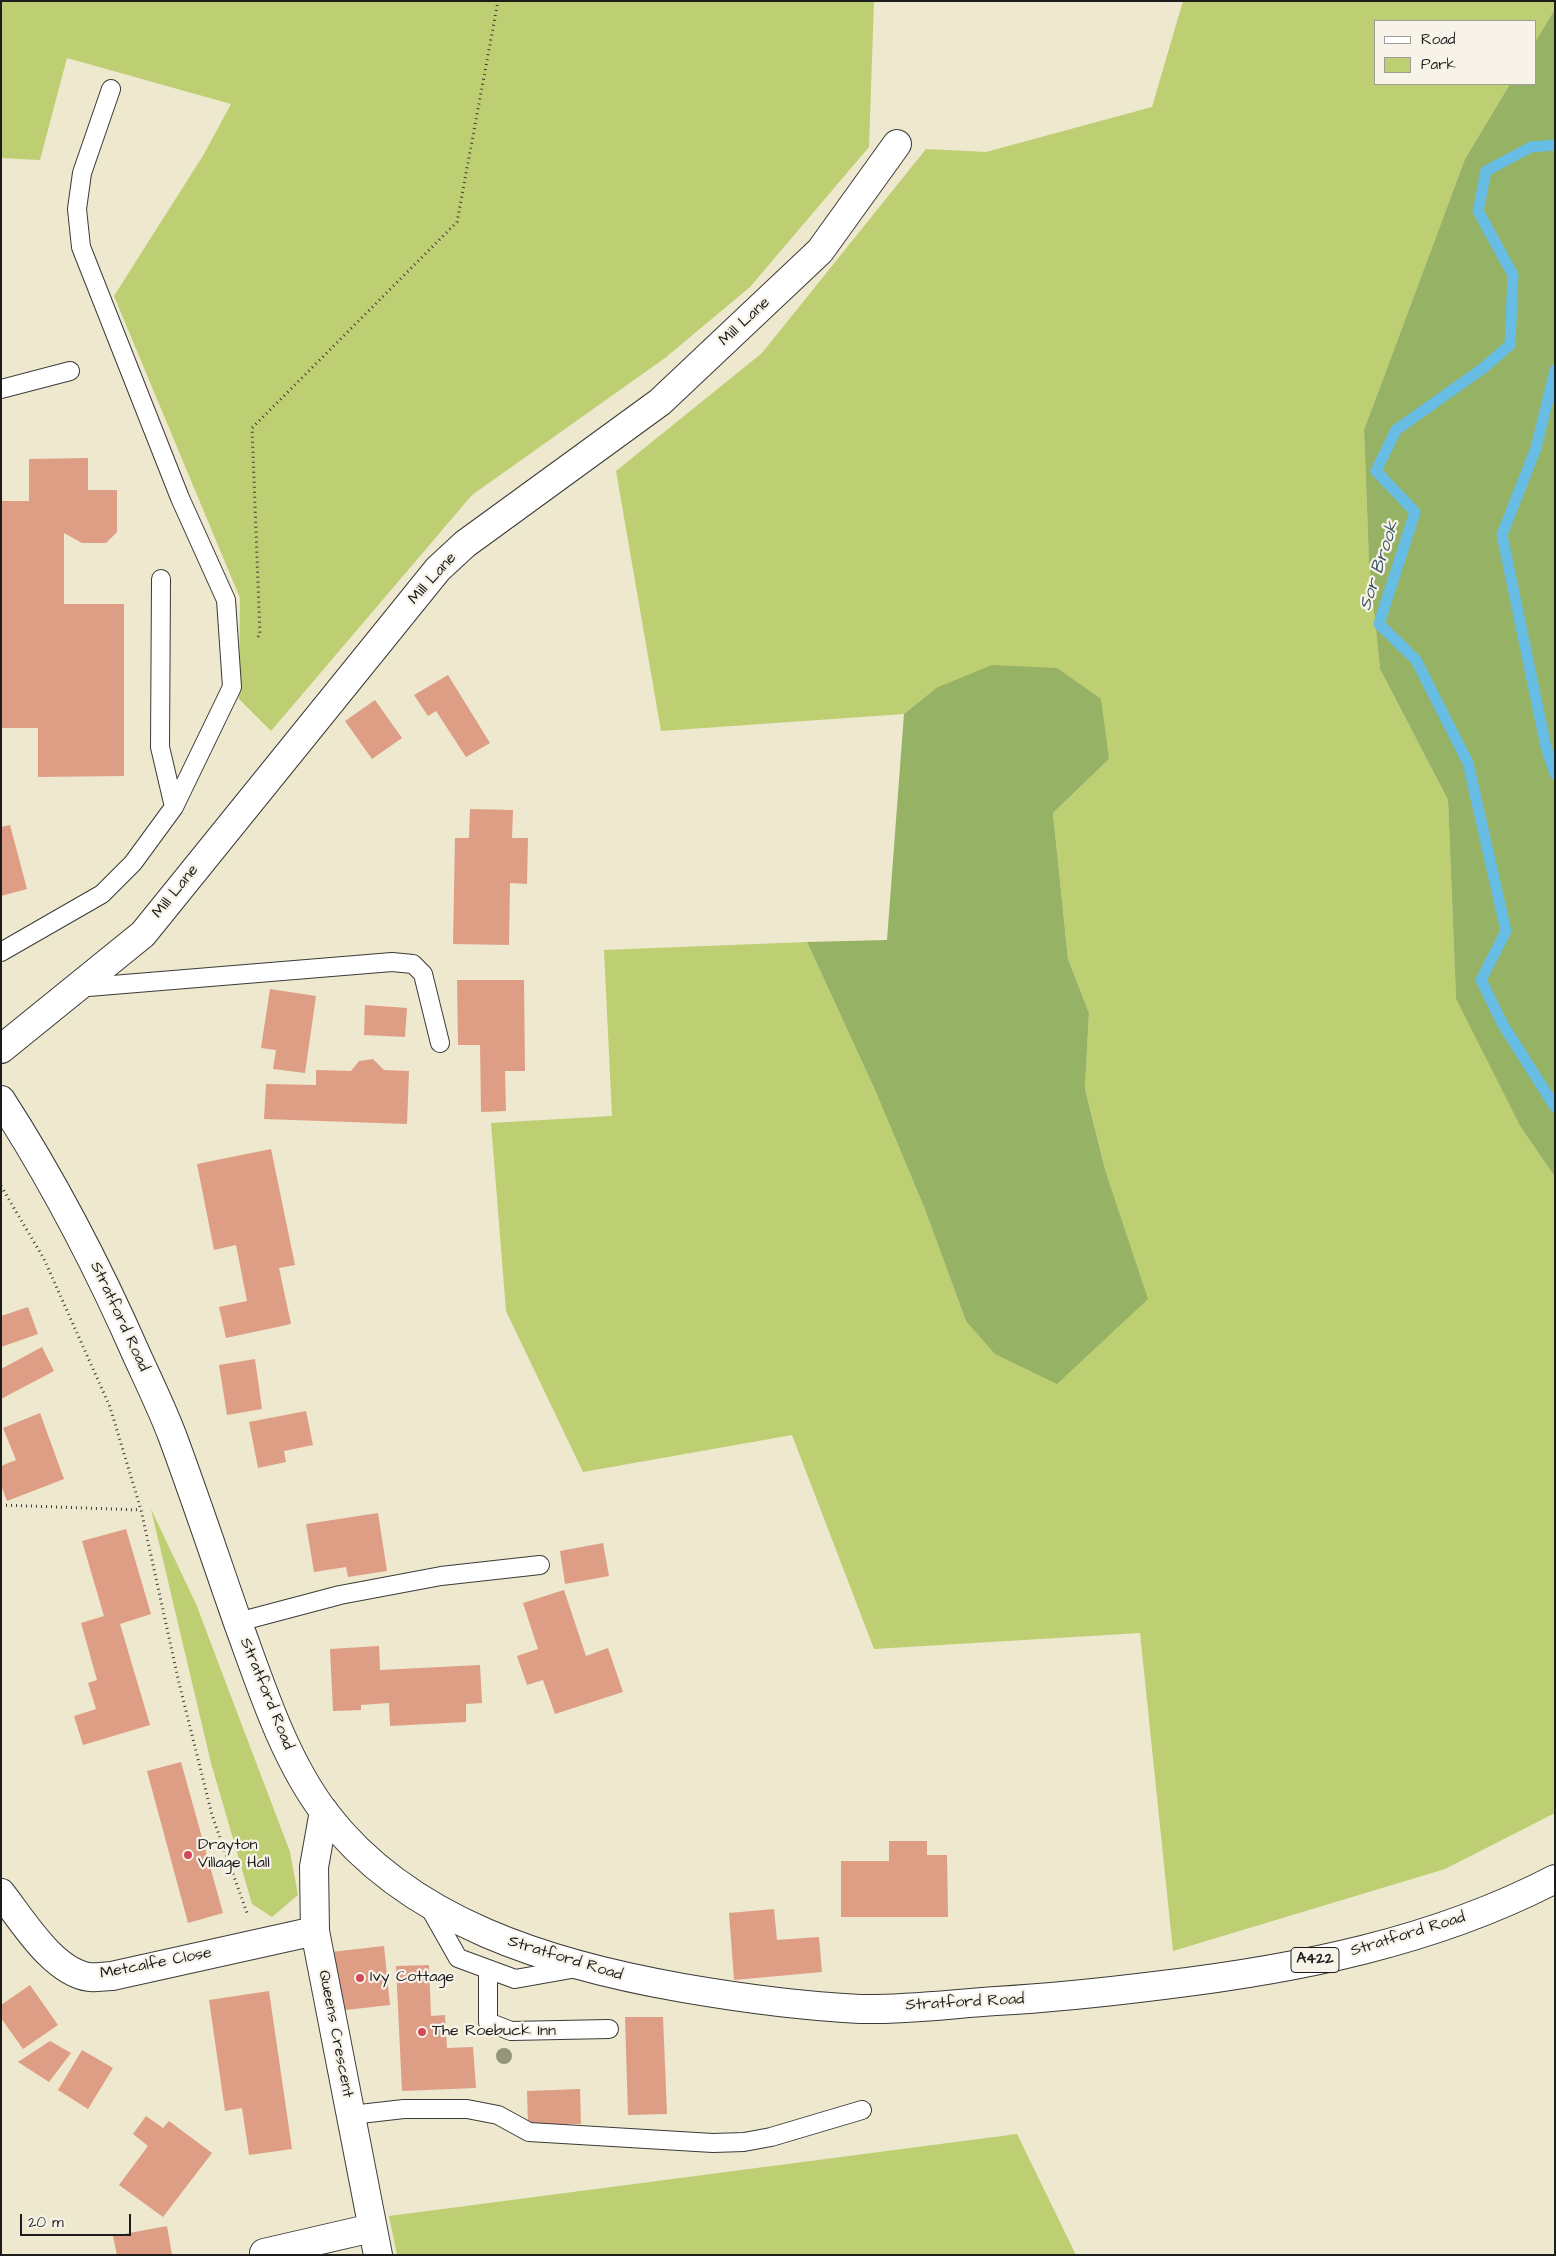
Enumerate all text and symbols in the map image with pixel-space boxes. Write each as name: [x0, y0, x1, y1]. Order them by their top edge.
legend: [1374, 20, 1536, 85]
text: Road: [1421, 29, 1455, 50]
text: Park: [1421, 54, 1456, 75]
street label: Mill Lane: [715, 294, 775, 350]
water label: Sor Brook: [1355, 519, 1405, 613]
street label: Mill Lane: [405, 549, 461, 609]
street label: Mill Lane: [149, 861, 203, 923]
street label: Stratford Road: [85, 1259, 153, 1375]
street label: Stratford Road: [235, 1635, 297, 1753]
place label: Drayton Village Hall: [198, 1836, 270, 1874]
marker: Drayton Village Hall: [182, 1849, 194, 1861]
street label: Stratford Road: [1348, 1908, 1468, 1962]
street label: Stratford Road: [505, 1932, 625, 1986]
street label: Metcalfe Close: [99, 1944, 213, 1984]
road number: A422: [1291, 1948, 1339, 1972]
place label: Ivy Cottage: [370, 1968, 454, 1988]
street label: Queens Crescent: [313, 1969, 357, 2099]
marker: Ivy Cottage: [354, 1972, 366, 1984]
street label: Stratford Road: [905, 1990, 1025, 2016]
place label: The Roebuck Inn: [432, 2022, 556, 2042]
marker: The Roebuck Inn: [416, 2026, 428, 2038]
scale bar: [22, 2204, 134, 2236]
text: 20 m: [28, 2212, 64, 2233]

